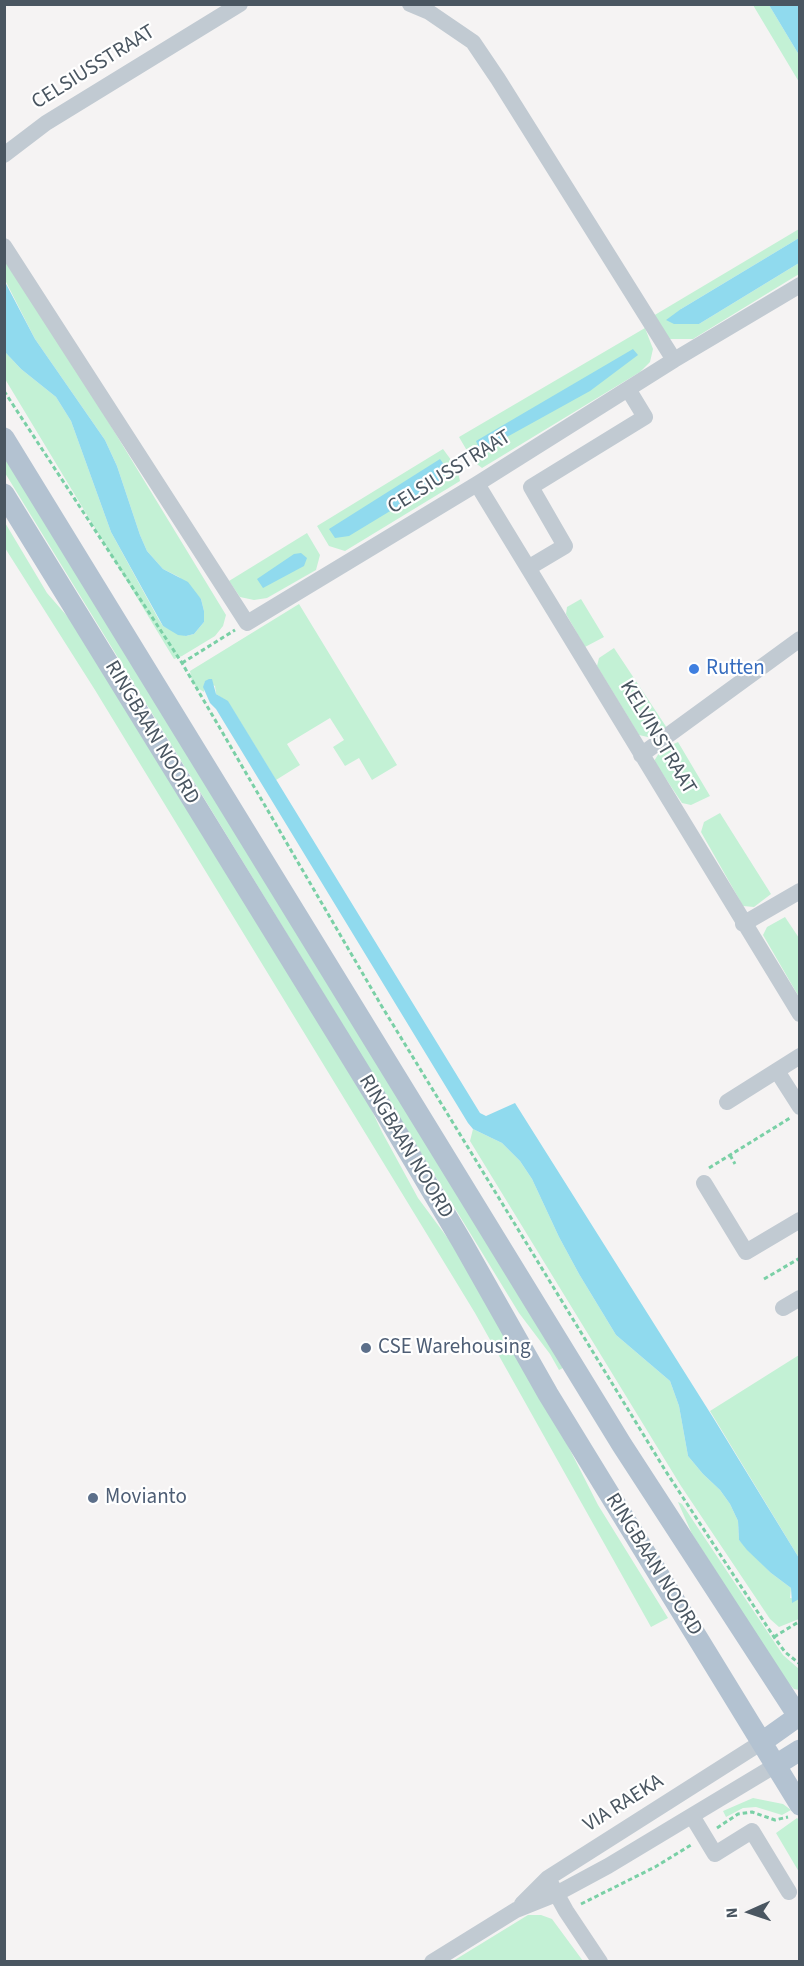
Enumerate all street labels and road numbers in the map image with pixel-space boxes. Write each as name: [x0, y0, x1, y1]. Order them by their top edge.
street label: CELSIUSSTRAAT: [28, 20, 160, 116]
street label: CELSIUSSTRAAT: [384, 425, 516, 521]
street label: RINGBAAN NOORD: [98, 657, 204, 809]
street label: KELVINSTRAAT: [613, 676, 701, 800]
street label: RINGBAAN NOORD: [352, 1071, 458, 1223]
street label: RINGBAAN NOORD: [599, 1489, 707, 1641]
street label: VIA RAEKA: [579, 1770, 669, 1838]

